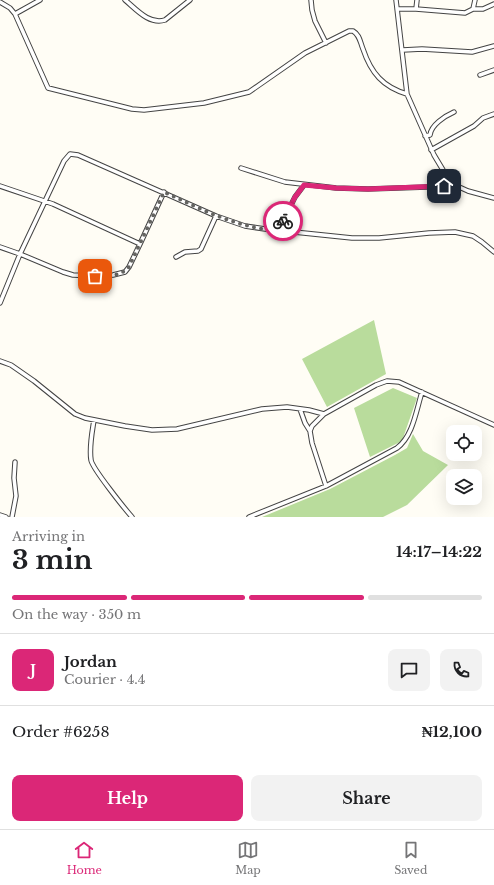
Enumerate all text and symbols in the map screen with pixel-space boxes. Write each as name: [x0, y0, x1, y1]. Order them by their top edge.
pin: [427, 169, 461, 203]
icon: home: [433, 175, 455, 197]
courier: [263, 201, 303, 241]
icon: bike: [272, 210, 294, 232]
pin: [78, 259, 112, 293]
icon: bag: [84, 265, 106, 287]
map controls: [446, 425, 482, 505]
button: locate: [446, 425, 482, 461]
button: layers: [446, 469, 482, 505]
text: Arriving in: [12, 528, 85, 545]
text: 14:17–14:22: [396, 542, 482, 561]
text: 3 min: [12, 544, 93, 576]
text: On the way · 350 m: [12, 606, 141, 623]
button: chat: [388, 649, 430, 691]
button: phone: [440, 649, 482, 691]
text: Jordan: [64, 652, 117, 671]
text: J: [30, 660, 36, 679]
text: Courier · 4.4: [64, 671, 145, 688]
text: Order #6258: [12, 722, 109, 741]
text: ₦12,100: [422, 722, 482, 741]
button: Help: [12, 775, 243, 821]
button: Share: [251, 775, 482, 821]
tab: Home: [67, 839, 102, 877]
tab: Map: [235, 839, 261, 877]
tab: Saved: [394, 839, 427, 877]

